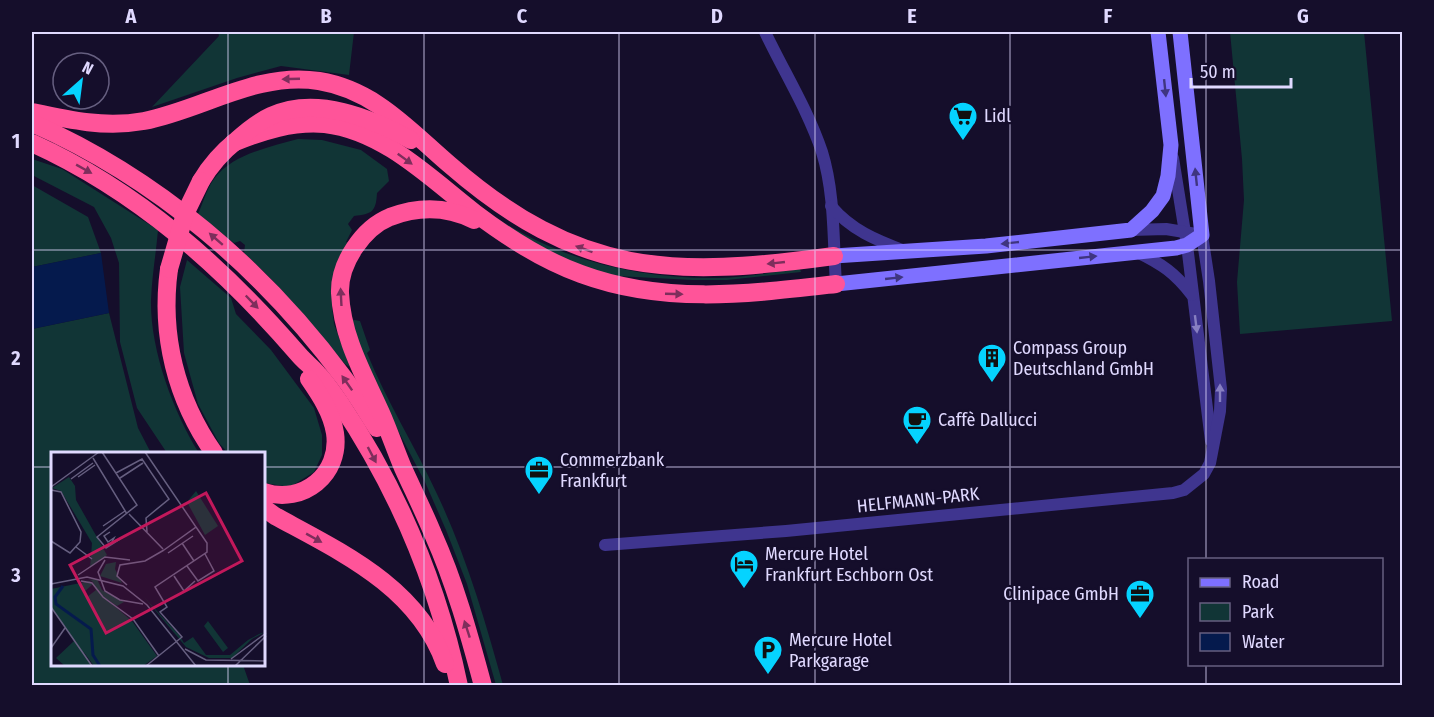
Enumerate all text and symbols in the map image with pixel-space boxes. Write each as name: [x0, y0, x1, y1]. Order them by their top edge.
text: A: [125, 4, 138, 28]
text: B: [320, 4, 332, 28]
text: C: [517, 4, 528, 28]
text: D: [711, 4, 723, 28]
text: E: [907, 4, 917, 28]
text: F: [1104, 4, 1113, 28]
text: G: [1297, 4, 1309, 28]
north arrow: [51, 51, 111, 111]
scale bar: [1191, 51, 1292, 89]
text: N: [79, 58, 97, 79]
text: 50 m: [1200, 61, 1236, 83]
one-way arrow: [281, 75, 300, 84]
one-way arrow: [1160, 79, 1169, 98]
supermarket icon: Lidl: [947, 100, 979, 142]
place label: Lidl: [984, 105, 1011, 127]
text: 1: [12, 129, 20, 153]
one-way arrow: [397, 152, 412, 164]
one-way arrow: [76, 163, 92, 174]
one-way arrow: [1191, 167, 1201, 186]
one-way arrow: [208, 233, 224, 246]
one-way arrow: [1001, 238, 1020, 248]
one-way arrow: [574, 244, 592, 254]
one-way arrow: [1079, 252, 1098, 262]
one-way arrow: [767, 258, 786, 268]
one-way arrow: [885, 273, 904, 283]
one-way arrow: [336, 288, 346, 307]
one-way arrow: [664, 289, 683, 298]
one-way arrow: [245, 295, 259, 309]
one-way arrow: [1191, 315, 1201, 334]
place label: Compass Group Deutschland GmbH: [1013, 337, 1154, 380]
building icon: Compass Group Deutschland GmbH: [976, 342, 1008, 384]
text: 2: [10, 346, 21, 370]
one-way arrow: [341, 375, 353, 391]
one-way arrow: [1215, 383, 1225, 402]
cafe icon: Caffè Dallucci: [901, 404, 933, 446]
place label: Caffè Dallucci: [938, 409, 1037, 431]
one-way arrow: [367, 447, 377, 464]
place label: Commerzbank Frankfurt: [560, 449, 665, 492]
inset map: [51, 452, 266, 666]
office icon: Commerzbank Frankfurt: [523, 454, 555, 496]
street label: HELFMANN-PARK: [856, 483, 981, 517]
one-way arrow: [306, 533, 323, 543]
place label: Mercure Hotel Frankfurt Eschborn Ost: [765, 543, 933, 586]
hotel icon: Mercure Hotel Frankfurt Eschborn Ost: [728, 548, 760, 590]
legend: [1188, 558, 1383, 666]
text: 3: [10, 563, 21, 587]
text: Road: [1242, 571, 1279, 593]
office icon: Clinipace GmbH: [1124, 578, 1156, 620]
place label: Clinipace GmbH: [1003, 583, 1119, 605]
text: Park: [1242, 601, 1275, 623]
one-way arrow: [462, 620, 472, 638]
place label: Mercure Hotel Parkgarage: [789, 629, 892, 672]
text: Water: [1242, 631, 1285, 653]
parking icon: Mercure Hotel Parkgarage: [752, 634, 784, 676]

